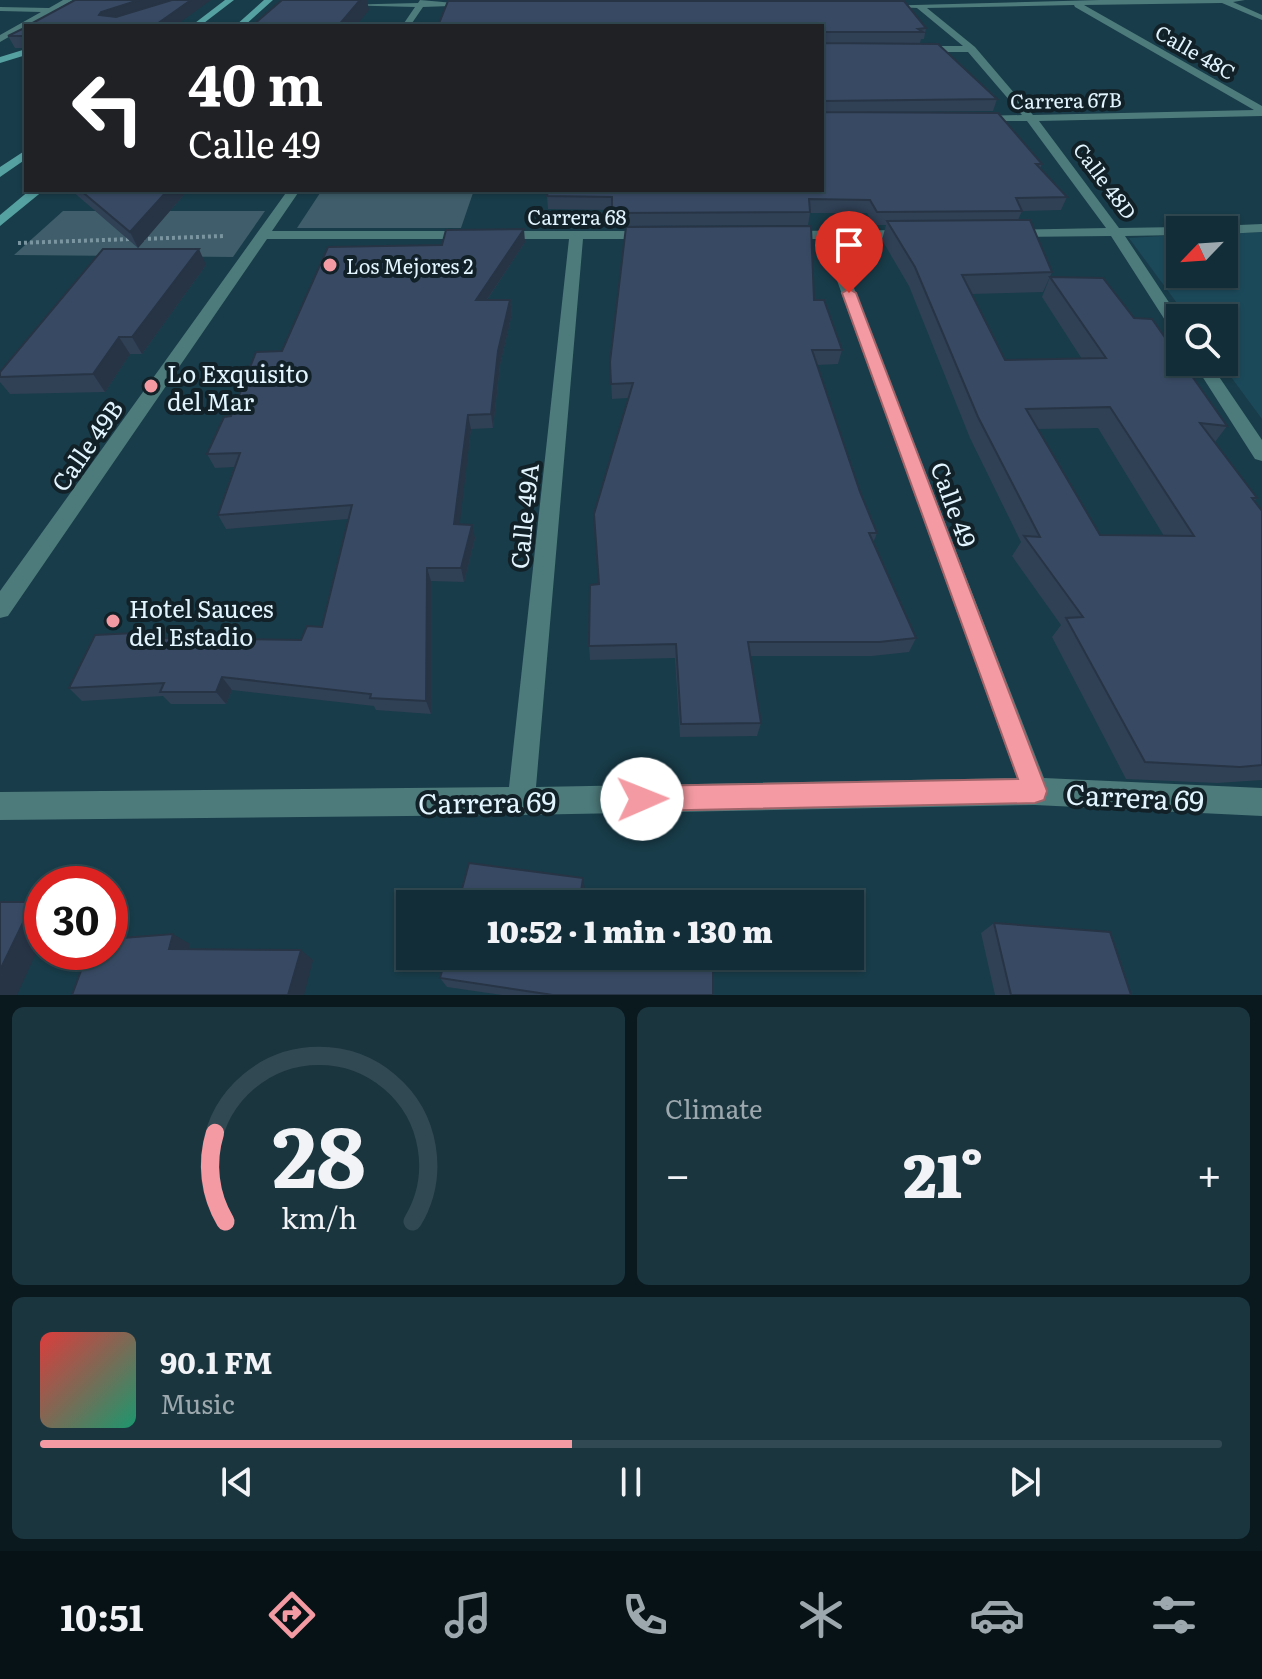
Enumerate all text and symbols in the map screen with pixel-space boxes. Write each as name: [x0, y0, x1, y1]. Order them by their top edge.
street label: Calle 48C: [1150, 16, 1242, 86]
text: 40 m: [188, 40, 323, 123]
icon: left: [56, 56, 160, 160]
street label: Carrera 67B: [1010, 83, 1122, 115]
text: Calle 49: [188, 116, 321, 169]
street label: Calle 48D: [1067, 135, 1145, 225]
street label: Carrera 68: [527, 201, 627, 231]
pin: [815, 211, 883, 293]
north arrow: [1166, 216, 1238, 288]
map controls: [1166, 216, 1238, 376]
icon: arrive: [827, 223, 871, 267]
place label: Los Mejores 2: [346, 250, 473, 280]
marker: Los Mejores 2: [321, 256, 339, 274]
button: search: [1166, 304, 1238, 376]
place label: Lo Exquisito del Mar: [167, 355, 309, 418]
marker: Lo Exquisito del Mar: [142, 377, 160, 395]
street label: Calle 49B: [42, 392, 130, 498]
street label: Calle 49: [923, 457, 987, 551]
street label: Calle 49A: [500, 461, 546, 571]
place label: Hotel Sauces del Estadio: [129, 590, 274, 653]
marker: Hotel Sauces del Estadio: [104, 612, 122, 630]
position arrow: [600, 757, 684, 841]
street label: Carrera 69: [1065, 771, 1205, 821]
street label: Carrera 69: [418, 779, 556, 823]
speed limit sign: 30: [24, 866, 128, 970]
text: 10:52 · 1 min · 130 m: [487, 908, 773, 952]
text: Climate: [665, 1088, 763, 1127]
text: 28: [272, 1090, 365, 1214]
text: 21°: [903, 1127, 984, 1216]
text: −: [665, 1139, 691, 1205]
text: +: [1196, 1139, 1222, 1205]
text: km/h: [280, 1195, 357, 1238]
text: 90.1 FM: [160, 1339, 273, 1383]
text: Music: [160, 1383, 235, 1422]
icon: previous: [215, 1460, 259, 1504]
icon: pause: [609, 1460, 653, 1504]
icon: next: [1003, 1460, 1047, 1504]
icon: directions: [264, 1587, 320, 1643]
icon: music: [440, 1587, 496, 1643]
icon: phone: [617, 1587, 673, 1643]
icon: climate: [793, 1587, 849, 1643]
icon: car: [969, 1587, 1025, 1643]
icon: filters: [1146, 1587, 1202, 1643]
text: 10:51: [60, 1589, 144, 1642]

